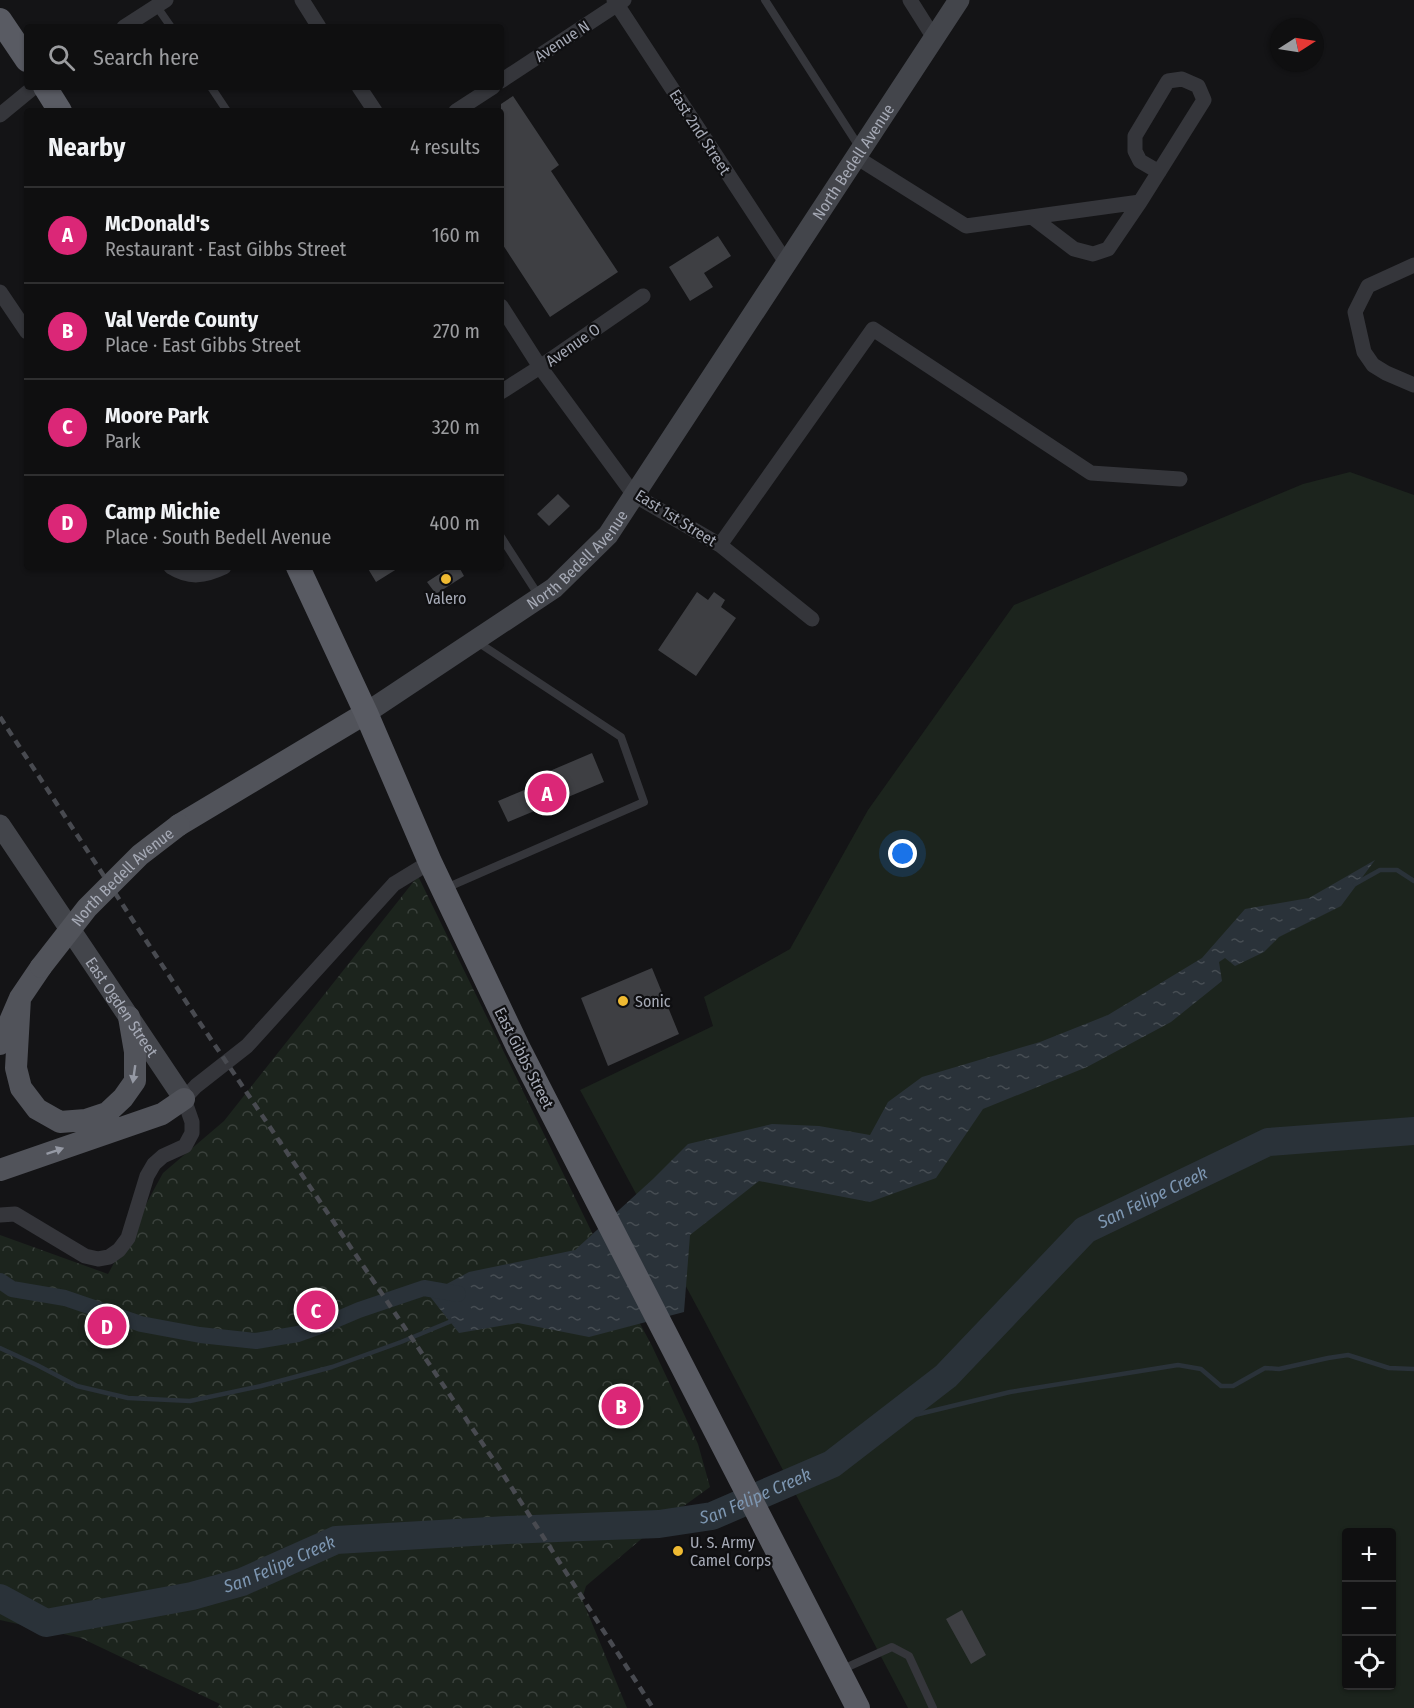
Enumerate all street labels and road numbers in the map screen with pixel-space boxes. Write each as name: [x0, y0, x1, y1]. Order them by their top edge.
street label: Avenue N: [531, 16, 593, 66]
street label: East 2nd Street: [665, 86, 735, 179]
street label: North Bedell Avenue: [808, 100, 898, 223]
street label: Avenue O: [542, 319, 604, 371]
street label: East 1st Street: [632, 485, 721, 551]
street label: North Bedell Avenue: [523, 506, 631, 613]
street label: North Bedell Avenue: [67, 823, 177, 930]
street label: East Ogden Street: [82, 953, 163, 1061]
street label: East Gibbs Street: [490, 1004, 558, 1112]

